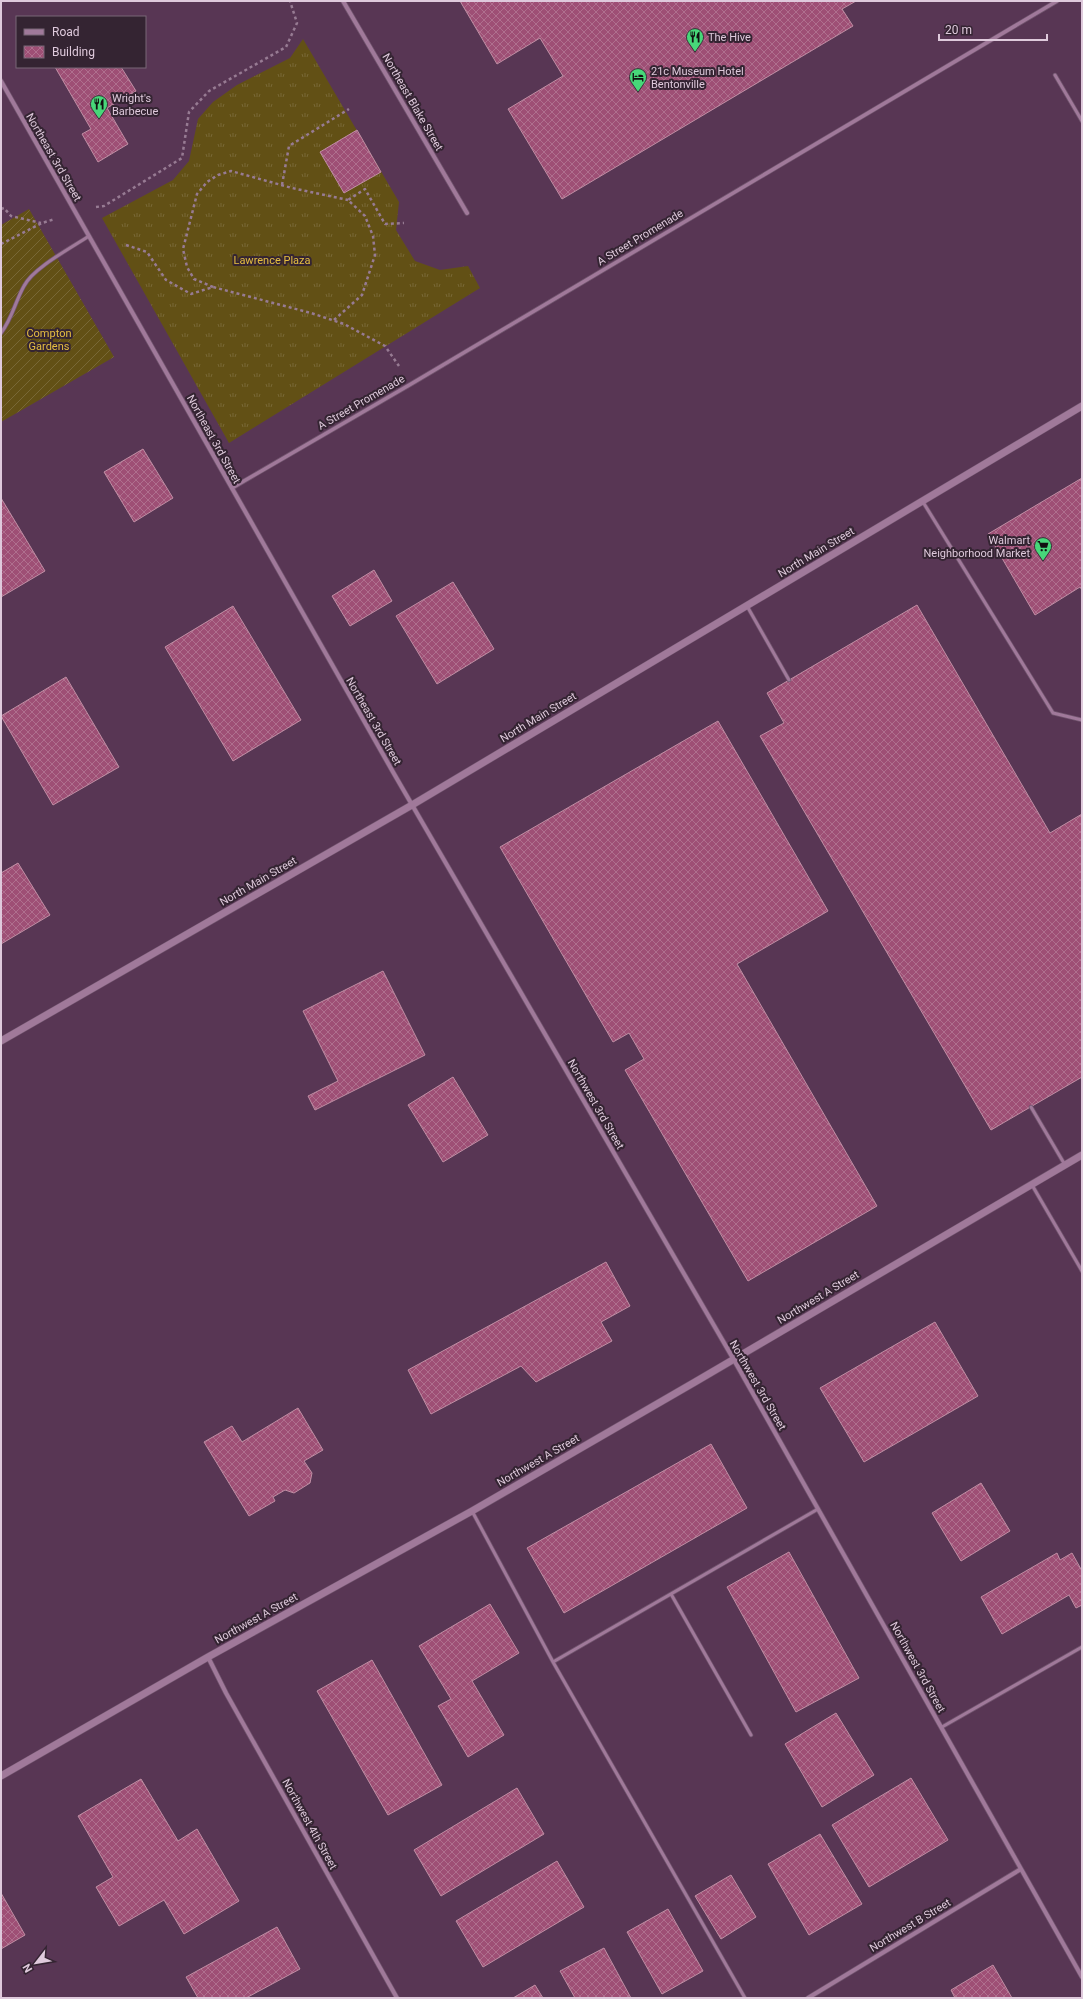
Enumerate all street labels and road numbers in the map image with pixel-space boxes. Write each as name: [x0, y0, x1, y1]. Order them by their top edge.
street label: Northeast Blake Street: [379, 51, 446, 154]
street label: Northeast 3rd Street: [23, 111, 84, 204]
street label: A Street Promenade: [595, 207, 686, 268]
street label: A Street Promenade: [316, 372, 407, 433]
street label: Northeast 3rd Street: [184, 393, 244, 486]
street label: North Main Street: [776, 524, 857, 580]
street label: Northeast 3rd Street: [343, 675, 404, 768]
street label: North Main Street: [498, 689, 579, 745]
street label: North Main Street: [218, 854, 299, 909]
street label: Northwest 3rd Street: [565, 1057, 627, 1152]
street label: Northwest A Street: [775, 1268, 862, 1327]
street label: Northwest 3rd Street: [727, 1338, 789, 1433]
street label: Northwest A Street: [495, 1431, 582, 1489]
street label: Northwest A Street: [213, 1590, 300, 1647]
street label: Northwest 3rd Street: [887, 1620, 948, 1715]
street label: Northwest 4th Street: [279, 1777, 340, 1872]
street label: Northwest B Street: [867, 1896, 954, 1955]

